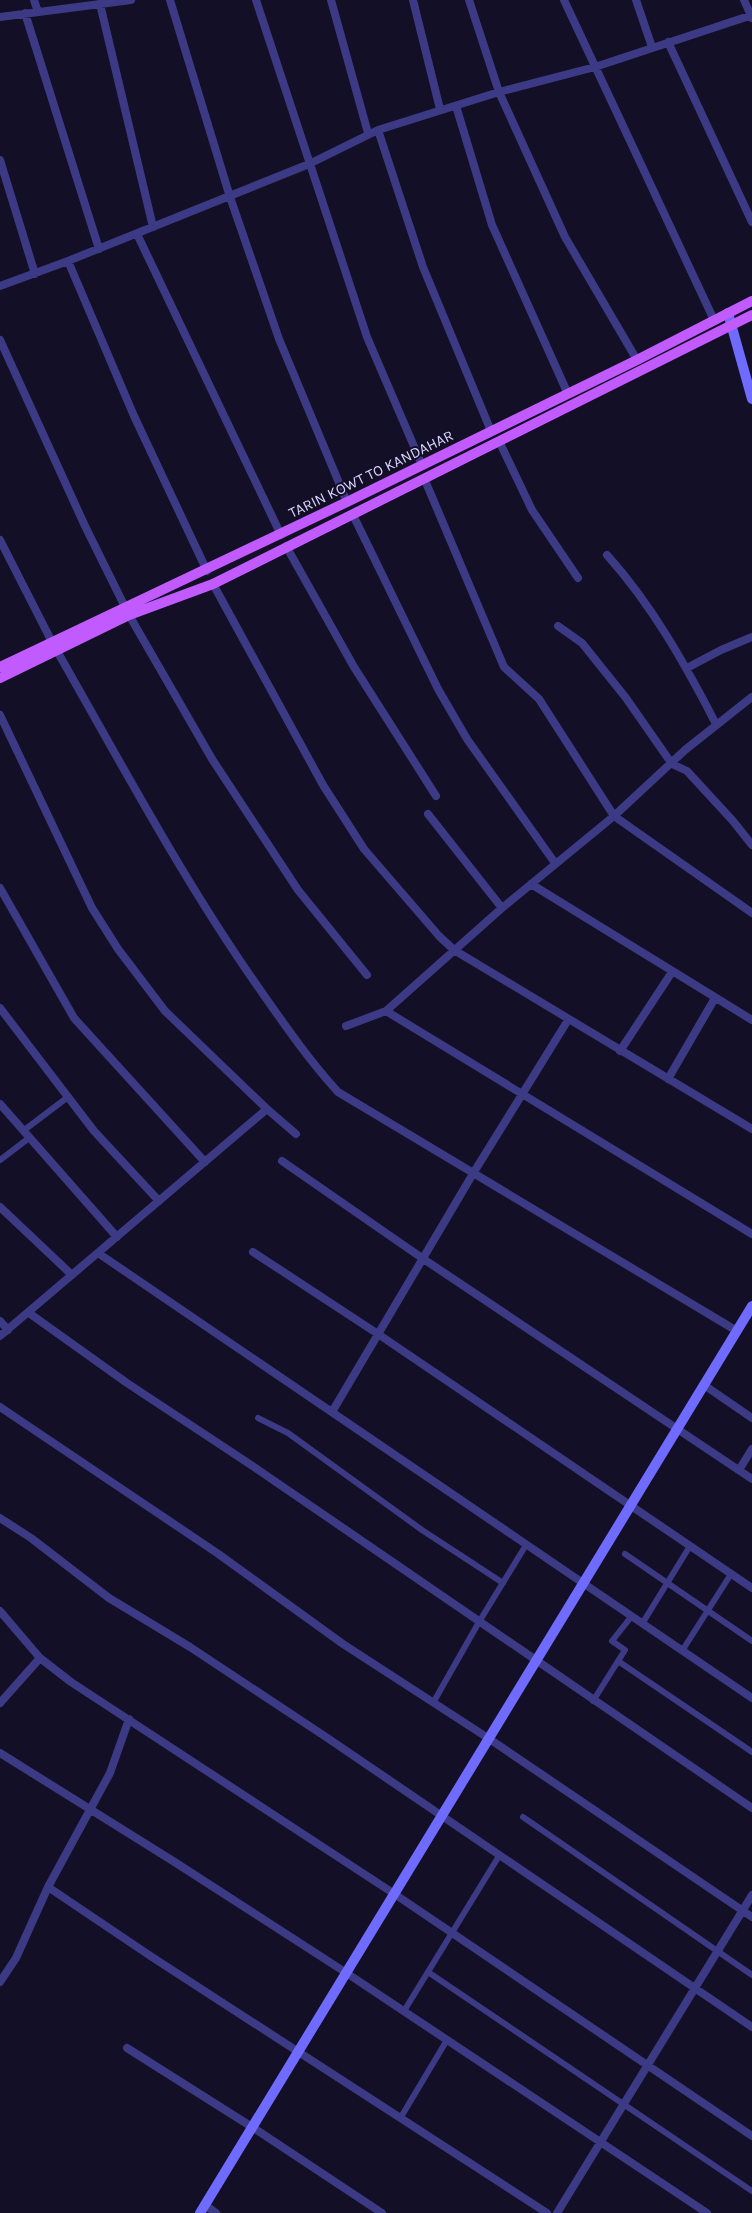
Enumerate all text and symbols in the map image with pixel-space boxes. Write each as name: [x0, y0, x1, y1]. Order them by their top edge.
street label: TARIN KOWT TO KANDAHAR: [286, 426, 456, 522]

